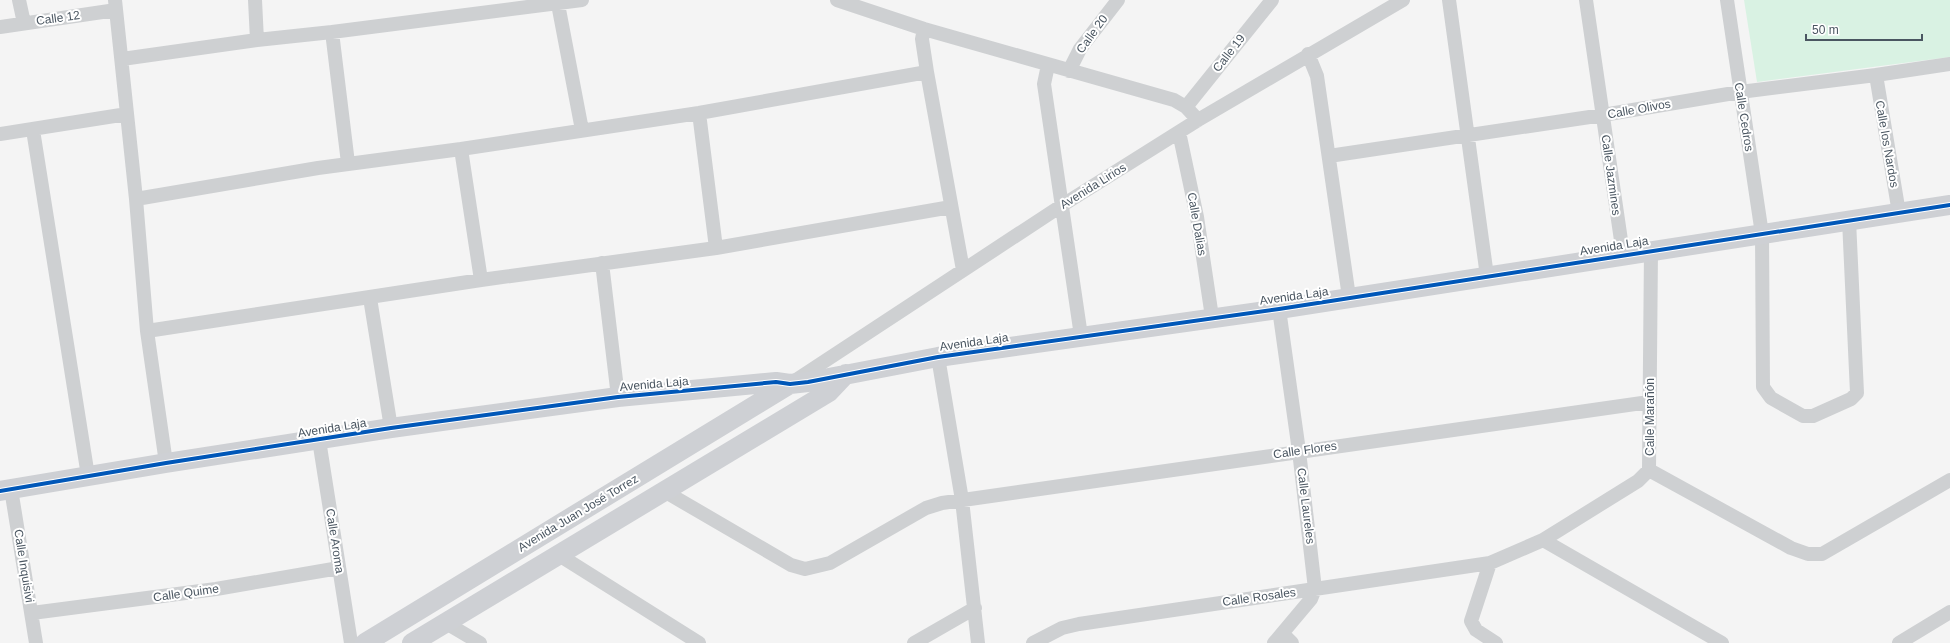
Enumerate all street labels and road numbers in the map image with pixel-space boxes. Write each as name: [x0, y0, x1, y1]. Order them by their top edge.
street label: Calle 12: [35, 8, 81, 28]
street label: Calle 20: [1073, 12, 1111, 56]
street label: Calle 19: [1210, 31, 1248, 75]
street label: Calle Cedros: [1732, 82, 1756, 152]
street label: Calle Olivos: [1606, 97, 1672, 121]
street label: Calle los Nardos: [1872, 99, 1902, 189]
street label: Calle Jazmines: [1598, 134, 1624, 216]
street label: Avenida Lirios: [1057, 160, 1129, 212]
street label: Calle Dalias: [1185, 191, 1209, 257]
street label: Avenida Laja: [1579, 234, 1650, 258]
street label: Avenida Laja: [1259, 284, 1330, 308]
street label: Avenida Laja: [939, 330, 1010, 354]
street label: Avenida Laja: [619, 374, 689, 394]
street label: Calle Marañón: [1643, 378, 1657, 456]
street label: Avenida Laja: [297, 416, 368, 440]
street label: Calle Flores: [1272, 439, 1338, 461]
street label: Calle Laureles: [1294, 467, 1318, 545]
street label: Avenida Juan José Torrez: [515, 472, 641, 554]
street label: Calle Aroma: [323, 508, 347, 575]
street label: Calle Inquisivi: [11, 528, 37, 604]
street label: Calle Quime: [152, 581, 220, 605]
street label: Calle Rosales: [1221, 585, 1297, 609]

